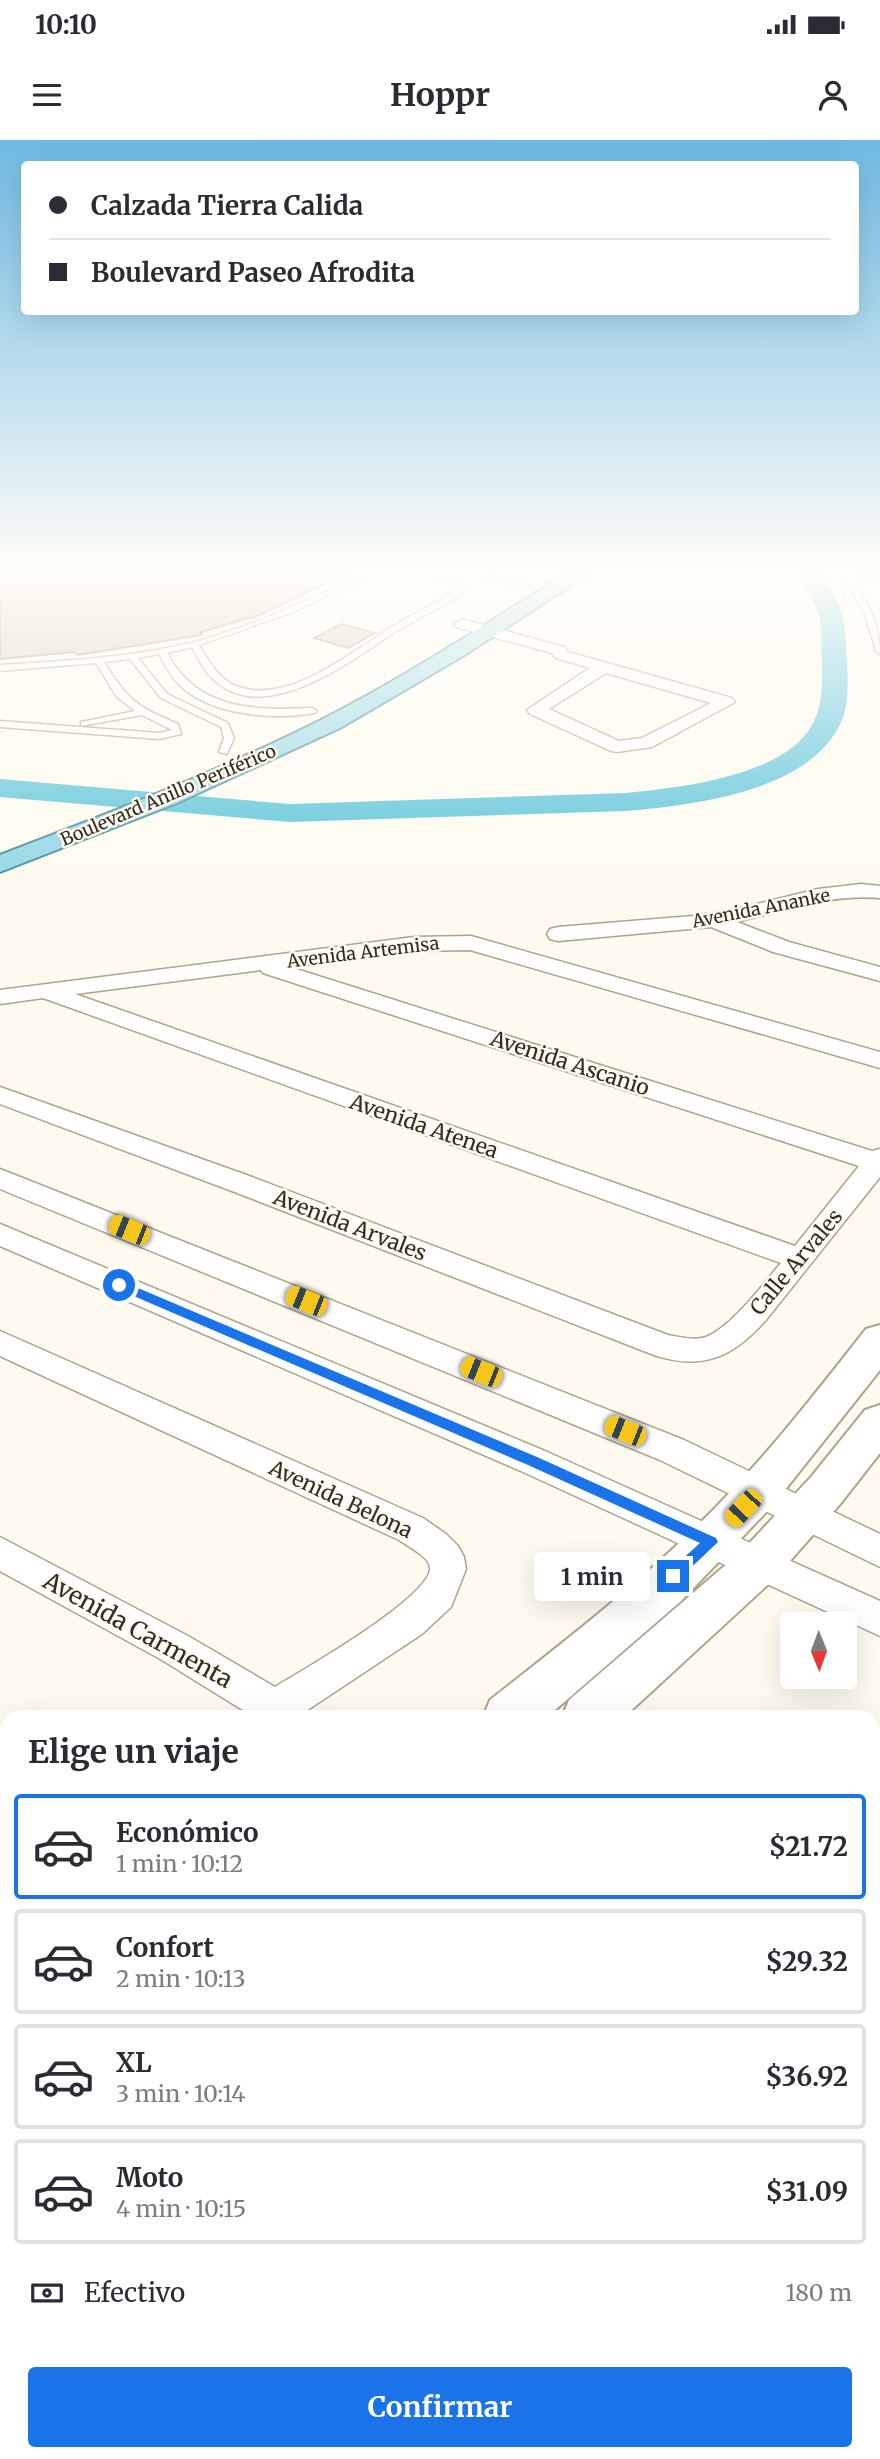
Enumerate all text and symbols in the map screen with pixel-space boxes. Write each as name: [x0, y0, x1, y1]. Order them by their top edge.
text: 10:10: [35, 8, 97, 41]
text: Hoppr: [390, 75, 490, 115]
icon: menu: [28, 76, 66, 114]
icon: person: [814, 76, 852, 114]
text: Calzada Tierra Calida: [91, 189, 363, 222]
text: Boulevard Paseo Afrodita: [91, 256, 415, 289]
street label: Boulevard Anillo Periférico: [57, 739, 279, 851]
street label: Avenida Ananke: [689, 883, 832, 933]
street label: Avenida Artemisa: [285, 931, 441, 973]
street label: Avenida Ascanio: [486, 1024, 653, 1101]
street label: Avenida Atenea: [345, 1088, 502, 1164]
street label: Avenida Arvales: [269, 1183, 430, 1267]
street label: Calle Arvales: [744, 1203, 848, 1321]
car: [106, 1212, 153, 1248]
route start: [103, 1269, 135, 1301]
car: [283, 1283, 330, 1319]
car: [458, 1354, 505, 1390]
car: [602, 1413, 649, 1449]
street label: Avenida Belona: [264, 1454, 417, 1544]
car: [721, 1485, 766, 1531]
callout: 1 min: [533, 1552, 648, 1600]
route end: [657, 1560, 689, 1592]
text: 1 min: [561, 1562, 623, 1591]
street label: Avenida Carmenta: [37, 1565, 238, 1695]
north arrow: [780, 1612, 858, 1689]
map controls: [780, 1612, 857, 1689]
text: Elige un viaje: [28, 1732, 239, 1772]
icon: car: [32, 1815, 95, 1878]
text: Económico: [116, 1816, 259, 1849]
text: $21.72: [769, 1830, 848, 1863]
text: 1 min · 10:12: [116, 1849, 243, 1878]
icon: car: [32, 1930, 95, 1993]
text: Confort: [116, 1931, 214, 1964]
text: $29.32: [765, 1945, 848, 1978]
text: 2 min · 10:13: [116, 1964, 246, 1993]
icon: car: [32, 2045, 95, 2108]
text: XL: [116, 2046, 152, 2079]
text: $36.92: [765, 2060, 848, 2093]
text: 3 min · 10:14: [116, 2079, 245, 2108]
icon: car: [32, 2160, 95, 2223]
text: Moto: [116, 2161, 183, 2194]
text: $31.09: [766, 2175, 848, 2208]
text: 4 min · 10:15: [116, 2194, 246, 2223]
icon: cash: [28, 2274, 66, 2312]
text: Efectivo: [84, 2276, 185, 2309]
text: 180 m: [786, 2278, 852, 2307]
button: Confirmar: [28, 2367, 852, 2447]

